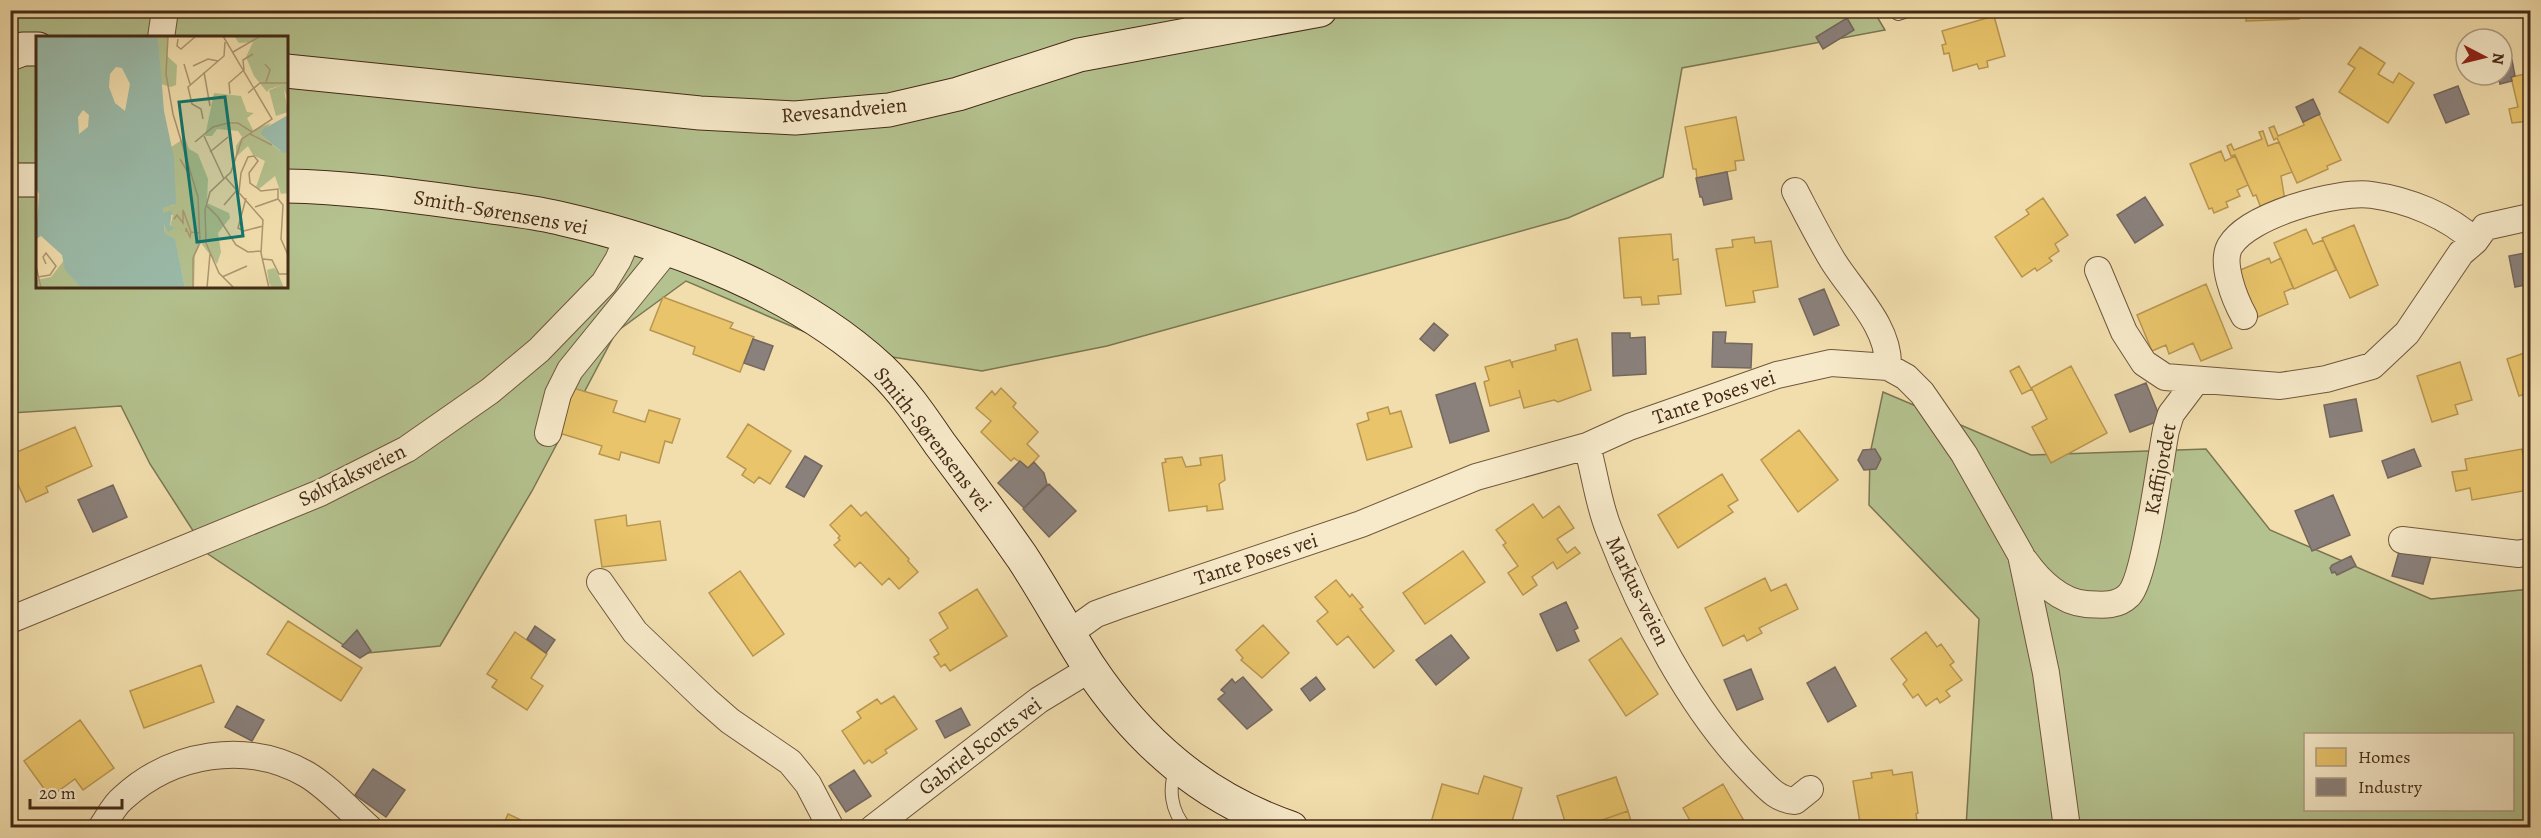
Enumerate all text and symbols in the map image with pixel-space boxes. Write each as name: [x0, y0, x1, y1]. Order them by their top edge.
north arrow: [2454, 27, 2514, 87]
inset map: [36, 36, 288, 288]
text: N: [2486, 52, 2510, 66]
street label: Revesandveien: [780, 91, 908, 129]
street label: Smith-Sørensens vei: [412, 183, 590, 241]
street label: Smith-Sørensens vei: [868, 361, 998, 517]
street label: Tante Poses vei: [1649, 363, 1779, 431]
street label: Kaffijordet: [2137, 421, 2183, 517]
street label: Sølvfaksveien: [294, 437, 410, 513]
street label: Tante Poses vei: [1191, 526, 1321, 592]
street label: Markus-veien: [1599, 532, 1677, 650]
street label: Gabriel Scotts vei: [913, 690, 1047, 802]
legend: [2304, 733, 2514, 811]
text: Homes: [2358, 745, 2410, 769]
scale bar: [30, 772, 122, 810]
text: Industry: [2358, 775, 2423, 799]
text: 20 m: [39, 781, 76, 805]

